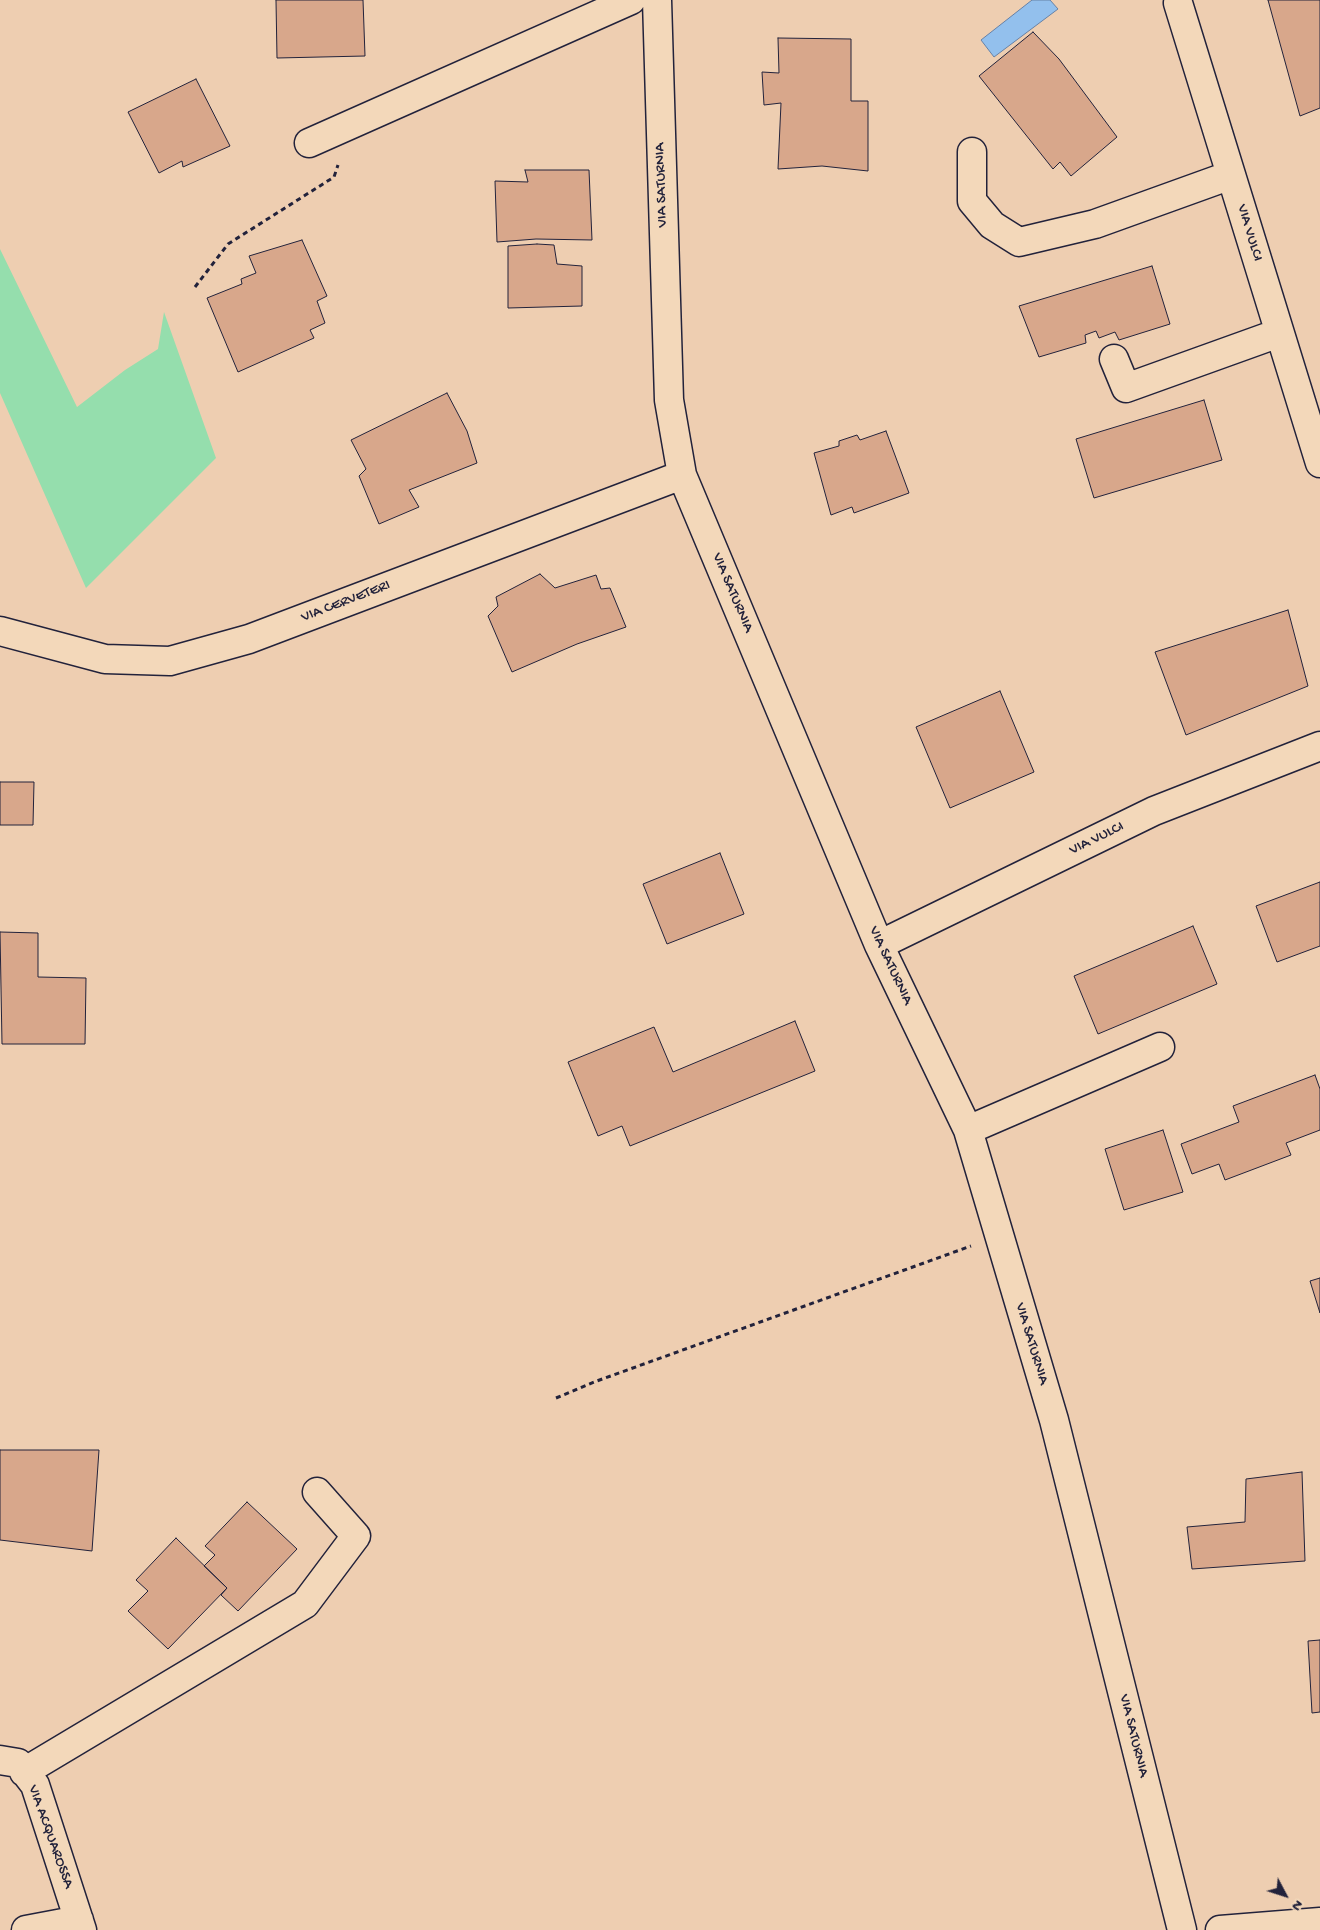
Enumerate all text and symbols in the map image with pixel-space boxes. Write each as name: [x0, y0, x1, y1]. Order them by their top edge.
street label: VIA SATURNIA: [652, 142, 672, 228]
street label: VIA VULCI: [1232, 202, 1266, 264]
street label: VIA SATURNIA: [707, 551, 757, 635]
street label: VIA CERVETERI: [299, 577, 393, 627]
street label: VIA VULCI: [1067, 818, 1127, 860]
street label: VIA SATURNIA: [864, 924, 916, 1008]
street label: VIA SATURNIA: [1010, 1301, 1052, 1387]
street label: VIA SATURNIA: [1114, 1693, 1152, 1779]
street label: VIA ACQUAROSSA: [23, 1783, 77, 1891]
north arrow: [1260, 1870, 1310, 1920]
text: N: [1287, 1896, 1306, 1914]

